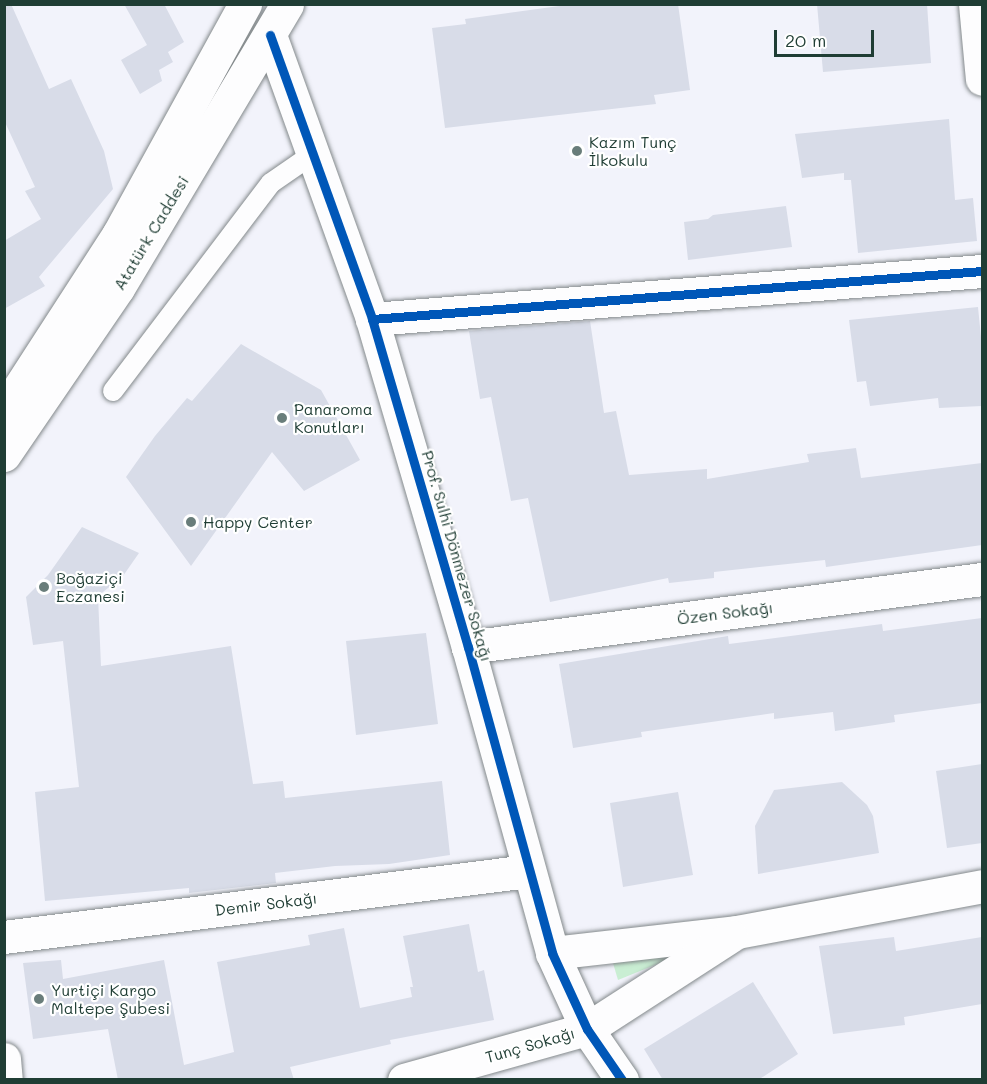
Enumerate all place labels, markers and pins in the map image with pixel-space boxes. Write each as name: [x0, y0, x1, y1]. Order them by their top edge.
place label: Kazım Tunç İlkokulu: [589, 132, 676, 170]
marker: Kazım Tunç İlkokulu: [570, 144, 584, 158]
place label: Panaroma Konutları: [294, 399, 373, 437]
marker: Panaroma Konutları: [275, 411, 289, 425]
place label: Happy Center: [203, 512, 313, 532]
marker: Happy Center: [184, 515, 198, 529]
place label: Boğaziçi Eczanesi: [56, 568, 125, 606]
marker: Boğaziçi Eczanesi: [37, 580, 51, 594]
place label: Yurtiçi Kargo Maltepe Şubesi: [51, 980, 170, 1018]
marker: Yurtiçi Kargo Maltepe Şubesi: [32, 992, 46, 1006]

